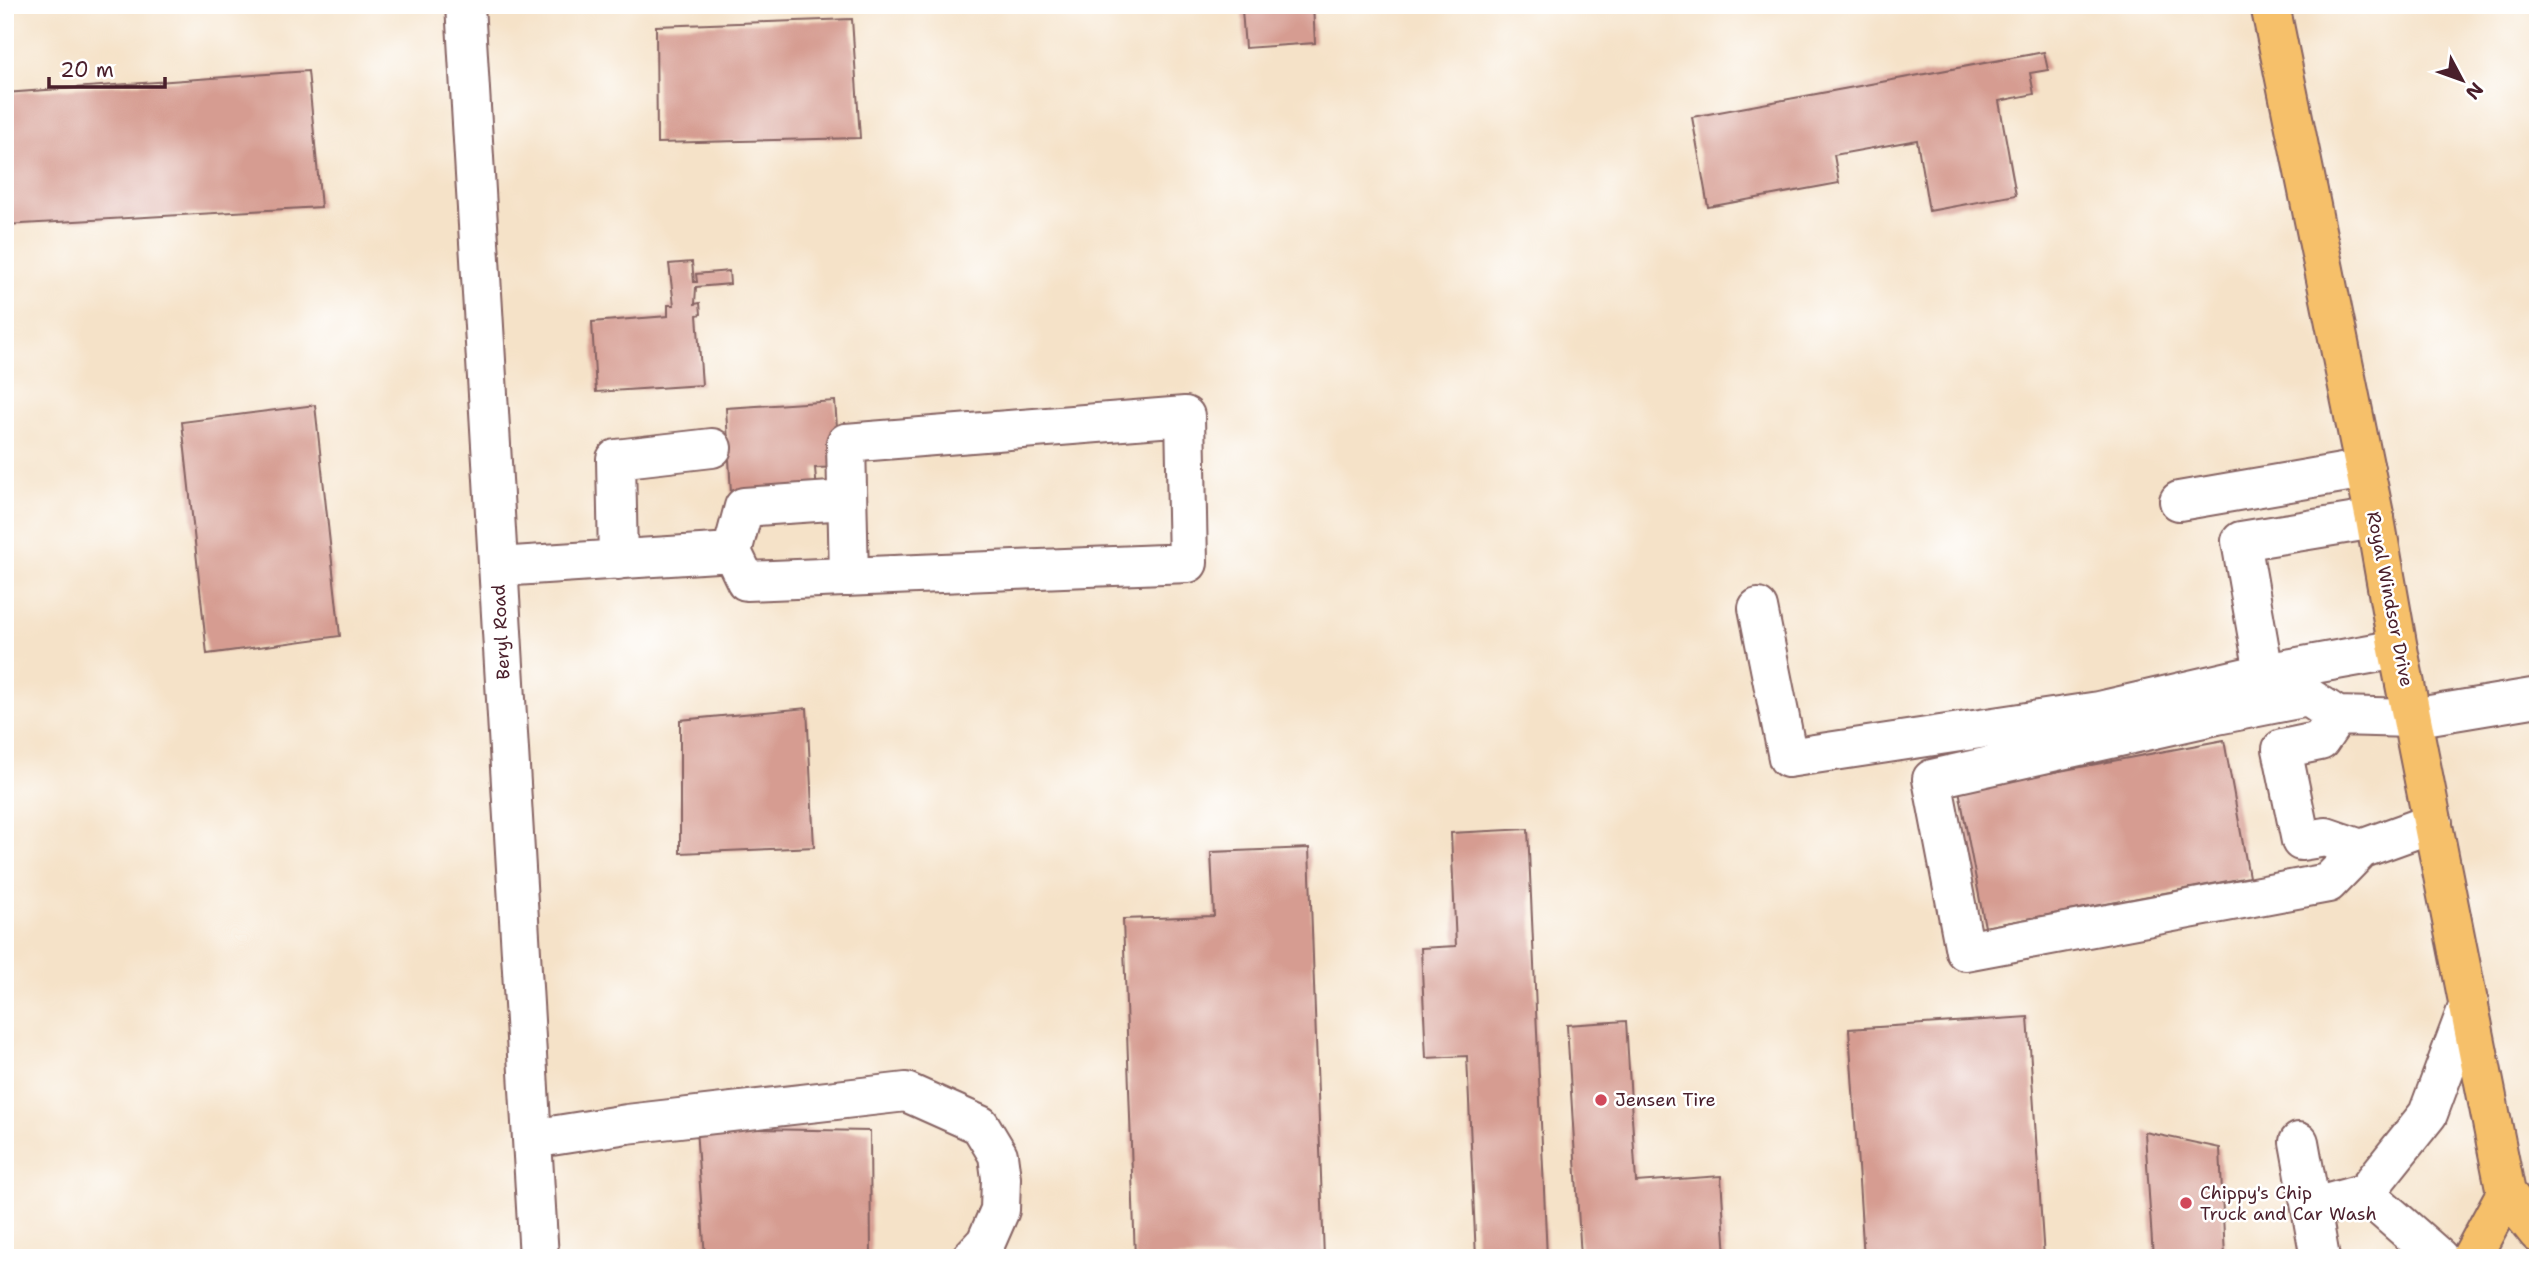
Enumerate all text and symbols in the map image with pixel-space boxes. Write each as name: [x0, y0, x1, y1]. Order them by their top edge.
scale bar: [49, 46, 164, 90]
north arrow: [2428, 46, 2498, 116]
text: 20 m: [60, 56, 114, 84]
text: N: [2460, 77, 2489, 105]
street label: Royal Windsor Drive: [2361, 509, 2419, 689]
street label: Beryl Road: [487, 584, 515, 680]
place label: Jensen Tire: [1615, 1088, 1716, 1112]
marker: Jensen Tire: [1593, 1092, 1609, 1108]
place label: Chippy's Chip Truck and Car Wash: [2200, 1181, 2377, 1226]
marker: Chippy's Chip Truck and Car Wash: [2178, 1195, 2194, 1211]

